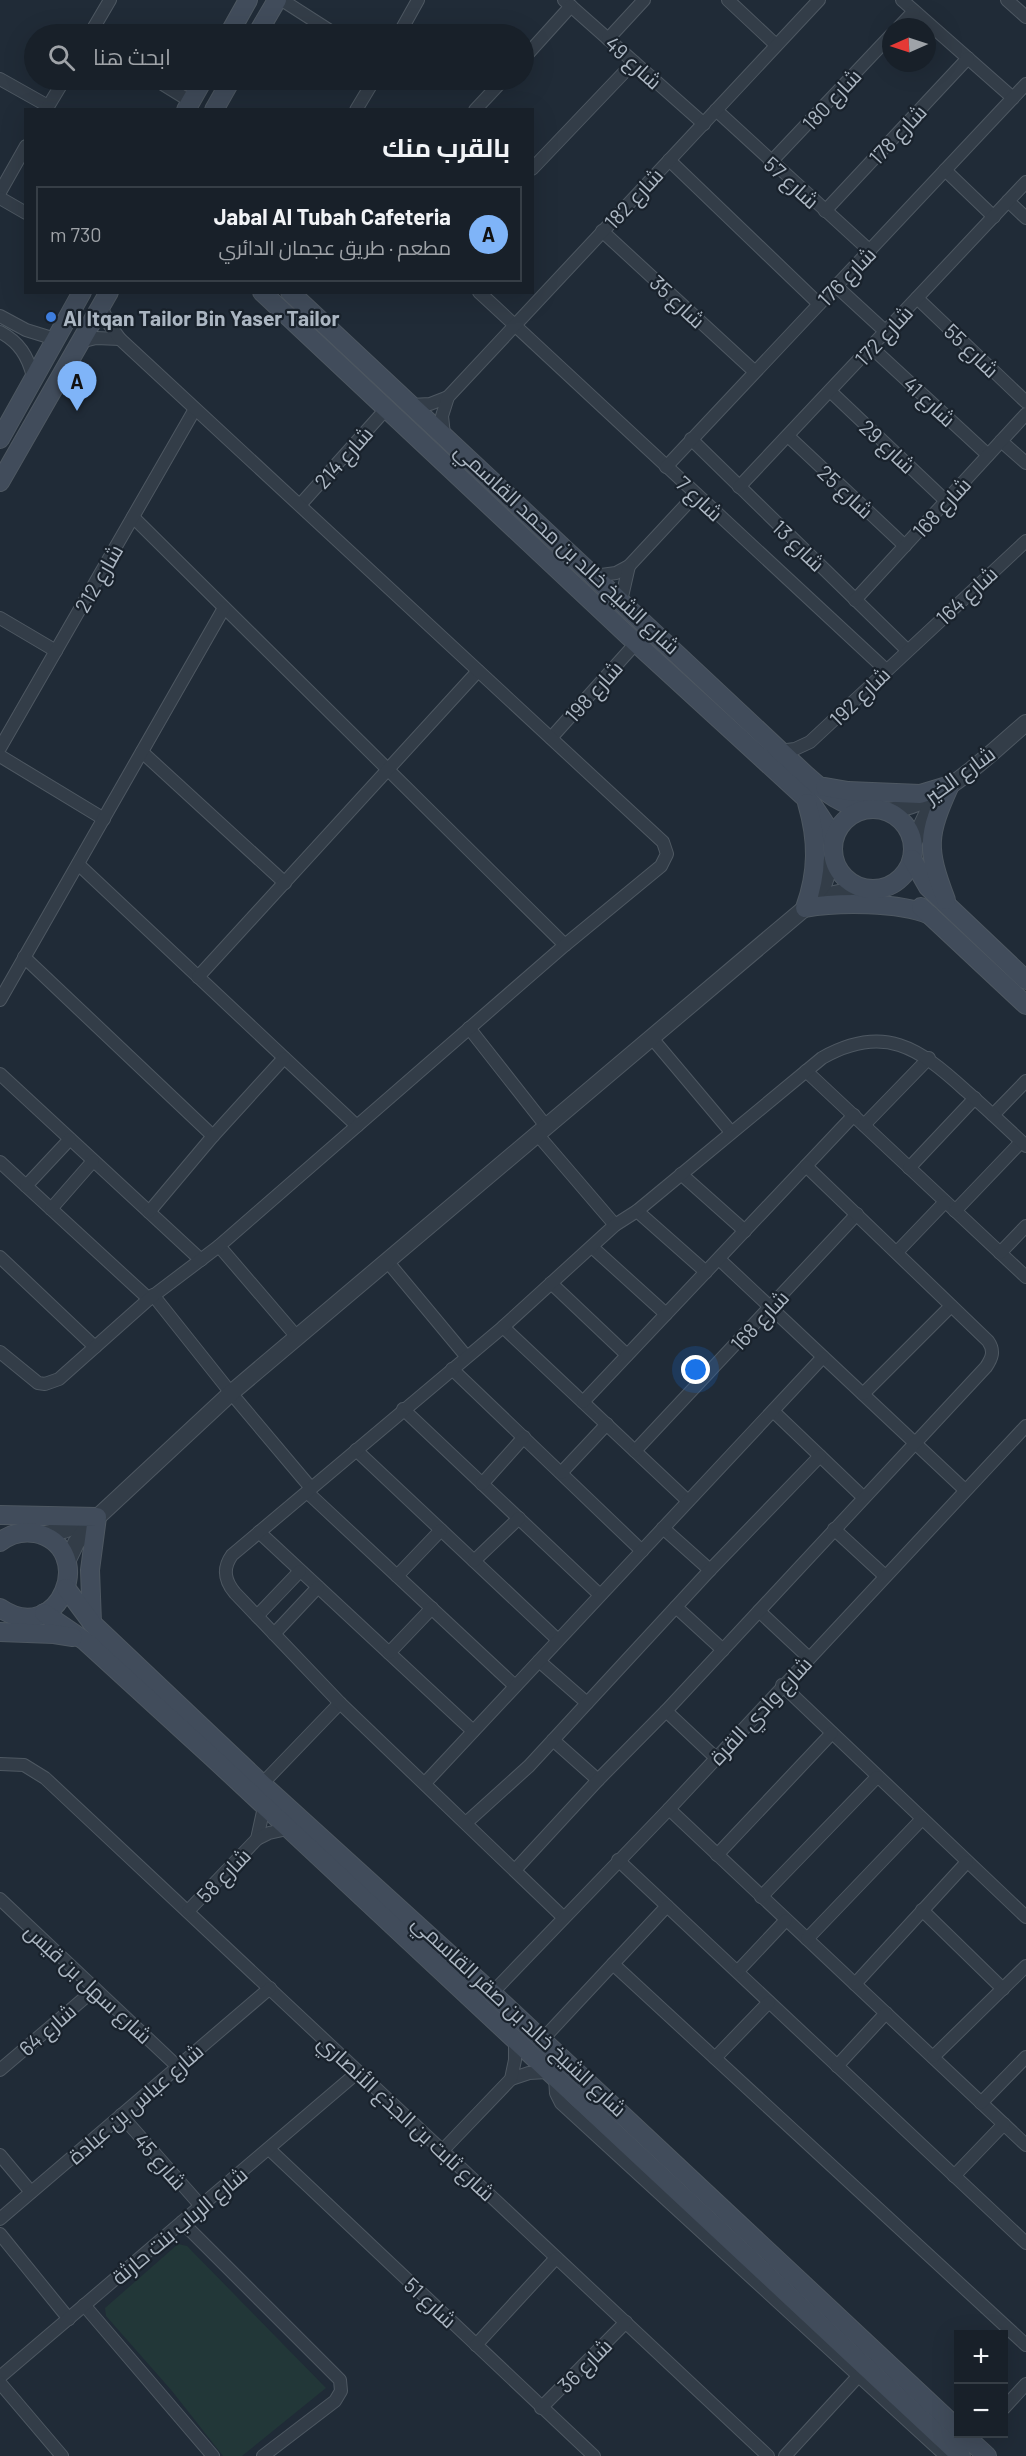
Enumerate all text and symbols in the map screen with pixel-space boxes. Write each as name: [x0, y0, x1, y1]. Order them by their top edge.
north arrow: [882, 18, 936, 72]
search box: [24, 24, 534, 90]
street label: شارع 49: [599, 30, 667, 96]
icon: search: [45, 41, 78, 74]
text: ابحث هنا: [93, 43, 171, 69]
street label: شارع 180: [796, 63, 868, 137]
street label: شارع 178: [863, 99, 933, 171]
text: بالقرب منك: [382, 131, 510, 162]
street label: شارع 57: [757, 151, 825, 215]
street label: شارع 182: [598, 162, 670, 236]
text: Jabal Al Tubah Cafeteria: [214, 203, 451, 229]
text: 730 m: [50, 222, 102, 246]
text: A: [482, 222, 495, 246]
text: مطعم · طريق عجمان الدائري: [219, 235, 451, 259]
street label: شارع 176: [812, 241, 883, 313]
street label: شارع 35: [643, 269, 711, 335]
street label: شارع 172: [849, 300, 919, 372]
place label: Al Itqan Tailor Bin Yaser Tailor: [63, 305, 339, 330]
marker: Al Itqan Tailor Bin Yaser Tailor: [44, 310, 58, 324]
street label: شارع 55: [937, 318, 1005, 384]
pin: A: [58, 362, 97, 411]
street label: شارع 41: [897, 371, 961, 433]
street label: شارع 29: [853, 414, 921, 480]
street label: 214 شارع: [309, 421, 380, 495]
street label: شارع الشيخ خالد بن محمد القاسمي: [447, 437, 686, 663]
street label: شارع 25: [811, 459, 879, 525]
street label: شارع 7: [669, 470, 729, 528]
street label: شارع 168: [907, 471, 978, 545]
street label: شارع 13: [766, 514, 830, 578]
street label: 212 شارع: [69, 540, 130, 618]
street label: شارع 164: [930, 560, 1004, 632]
street label: شارع 198: [559, 655, 629, 729]
street label: شارع 192: [824, 661, 897, 733]
street label: شارع الخير: [918, 740, 1001, 811]
street label: شارع 168: [725, 1284, 796, 1358]
your location: [681, 1355, 710, 1384]
street label: شارع وادي القرة: [704, 1651, 820, 1773]
street label: شارع 58: [191, 1842, 257, 1910]
street label: شارع الشيخ خالد بن صقر القاسمي: [404, 1909, 632, 2125]
street label: شارع سهل بن قيس: [18, 1918, 158, 2050]
street label: شارع 64: [13, 1997, 83, 2063]
street label: شارع ثابت بن الجذع الأنصاري: [310, 2029, 501, 2209]
street label: شارع عباس بن عبادة: [62, 2037, 210, 2171]
street label: شارع 45: [127, 2127, 192, 2197]
street label: شارع الرباب بنت حارثة: [106, 2161, 254, 2291]
street label: شارع 51: [398, 2272, 462, 2335]
map controls: [954, 2330, 1008, 2438]
button: +: [954, 2330, 1008, 2384]
street label: شارع 36: [552, 2333, 618, 2399]
button: −: [954, 2384, 1008, 2438]

